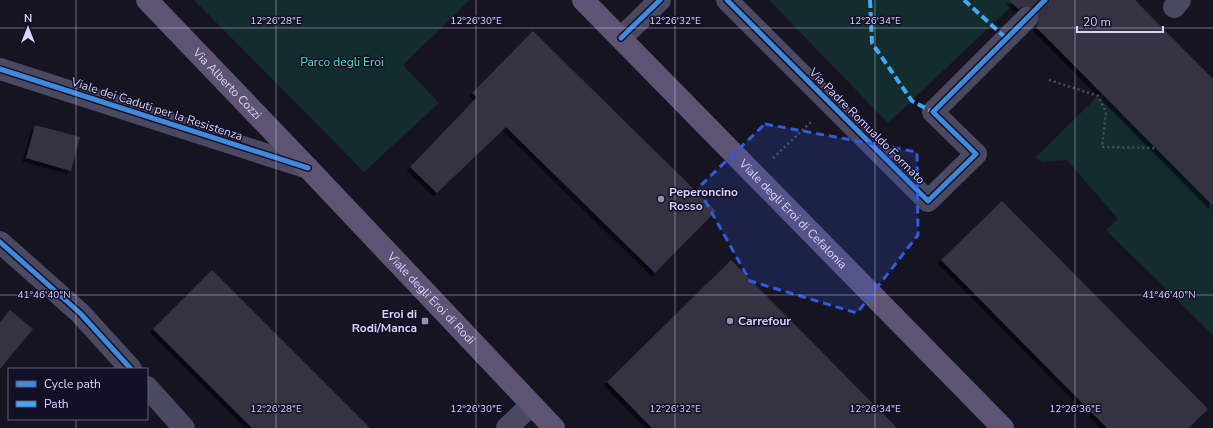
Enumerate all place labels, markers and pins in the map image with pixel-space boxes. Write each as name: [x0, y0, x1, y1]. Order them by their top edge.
place label: Peperoncino Rosso: [669, 184, 738, 214]
marker: Peperoncino Rosso: [656, 194, 666, 204]
place label: Eroi di Rodi/Manca: [352, 306, 417, 336]
place label: Carrefour: [738, 313, 791, 329]
marker: Eroi di Rodi/Manca: [420, 316, 430, 326]
marker: Carrefour: [725, 316, 735, 326]

